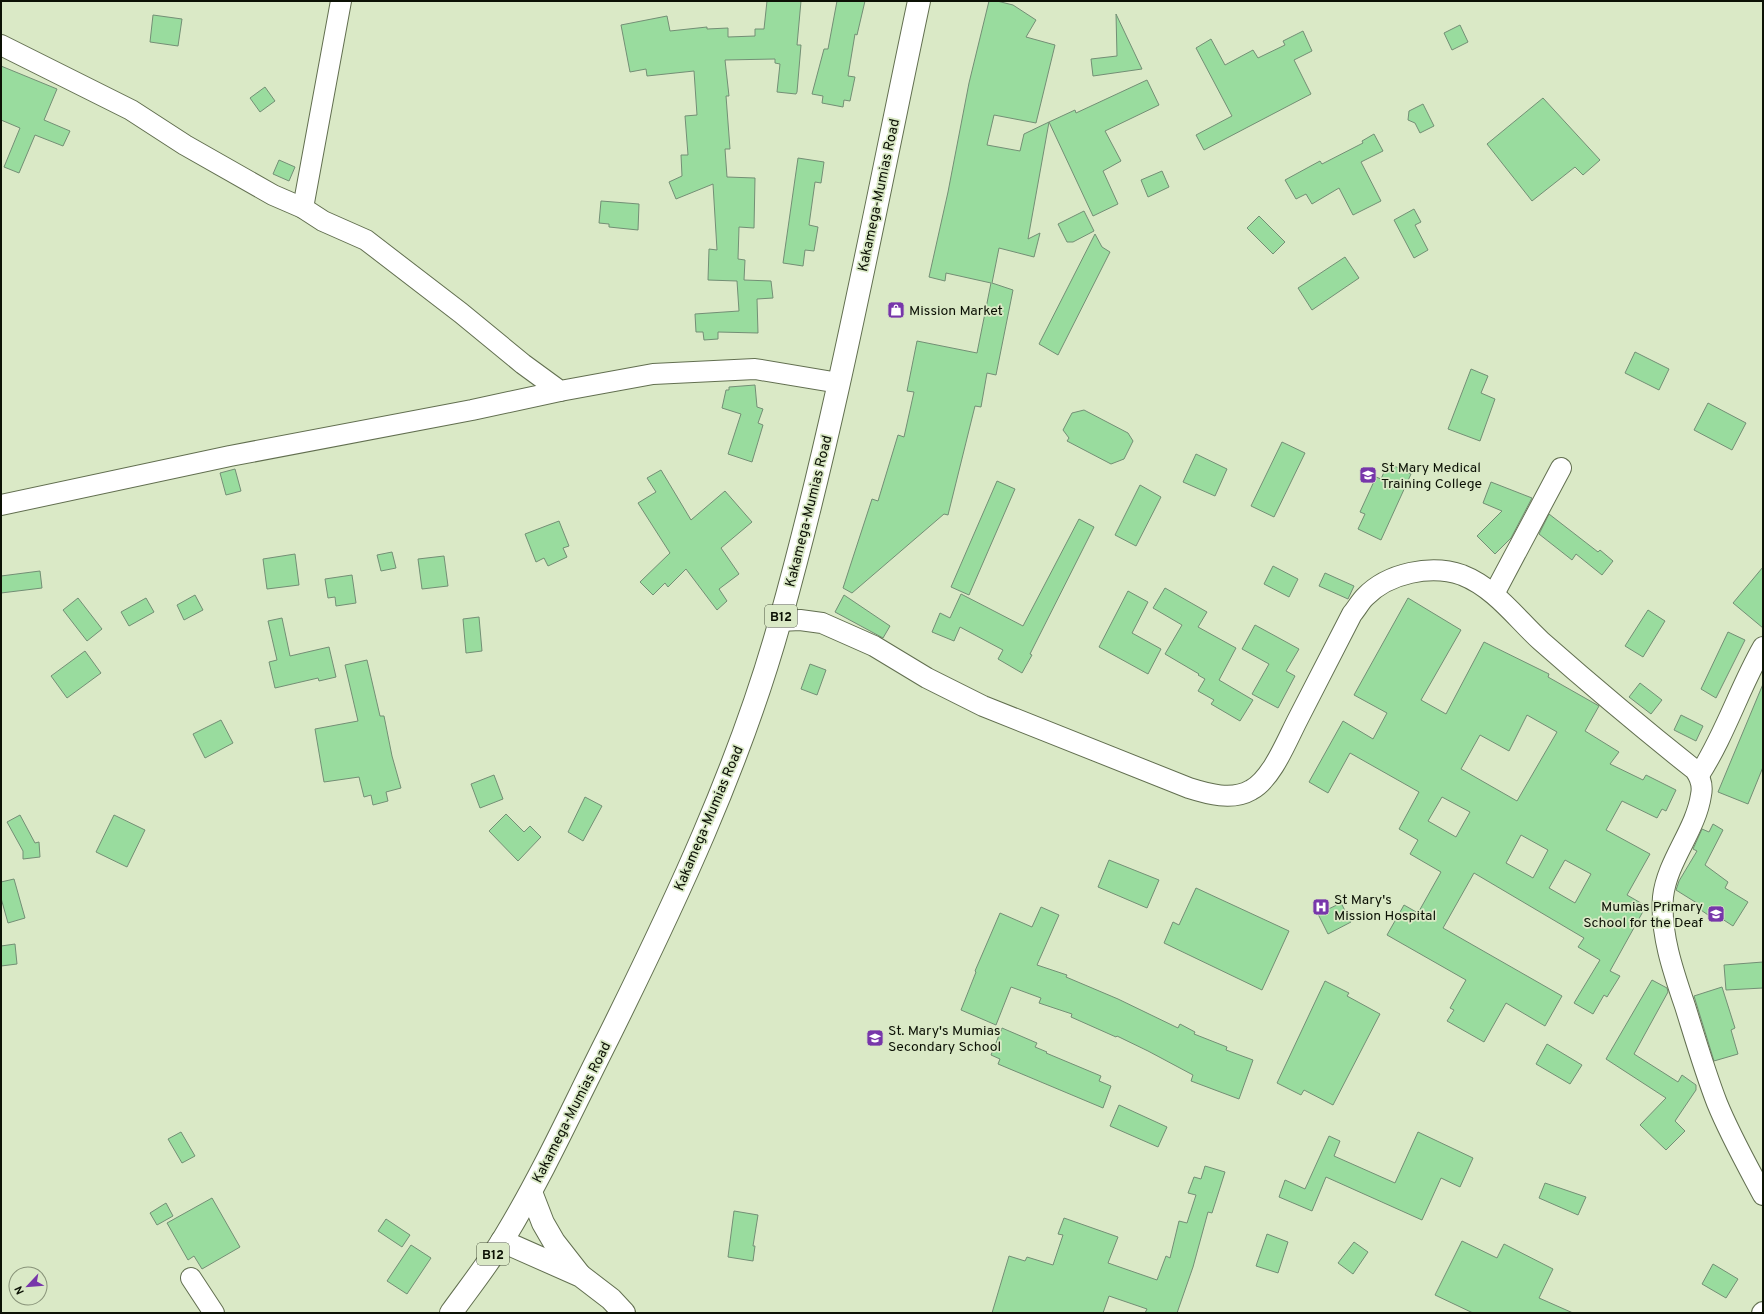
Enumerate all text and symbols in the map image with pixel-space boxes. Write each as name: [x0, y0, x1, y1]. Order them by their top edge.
street label: Kakamega-Mumias Road: [855, 117, 904, 273]
shop icon: Mission Market: [886, 300, 906, 320]
place label: Mission Market: [909, 303, 1003, 320]
street label: Kakamega-Mumias Road: [782, 434, 837, 589]
place label: St Mary Medical Training College: [1381, 460, 1482, 493]
school or university icon: St Mary Medical Training College: [1358, 465, 1378, 485]
road number: B12: [765, 605, 797, 627]
street label: Kakamega-Mumias Road: [671, 743, 748, 894]
place label: St Mary's Mission Hospital: [1334, 892, 1436, 925]
hospital icon: St Mary's Mission Hospital: [1311, 897, 1331, 917]
place label: Mumias Primary School for the Deaf: [1583, 899, 1703, 932]
school or university icon: Mumias Primary School for the Deaf: [1706, 904, 1726, 924]
place label: St. Mary's Mumias Secondary School: [888, 1023, 1001, 1056]
school or university icon: St. Mary's Mumias Secondary School: [865, 1028, 885, 1048]
street label: Kakamega-Mumias Road: [529, 1039, 615, 1186]
road number: B12: [477, 1243, 509, 1265]
north arrow: [8, 1266, 48, 1306]
text: N: [12, 1283, 28, 1297]

